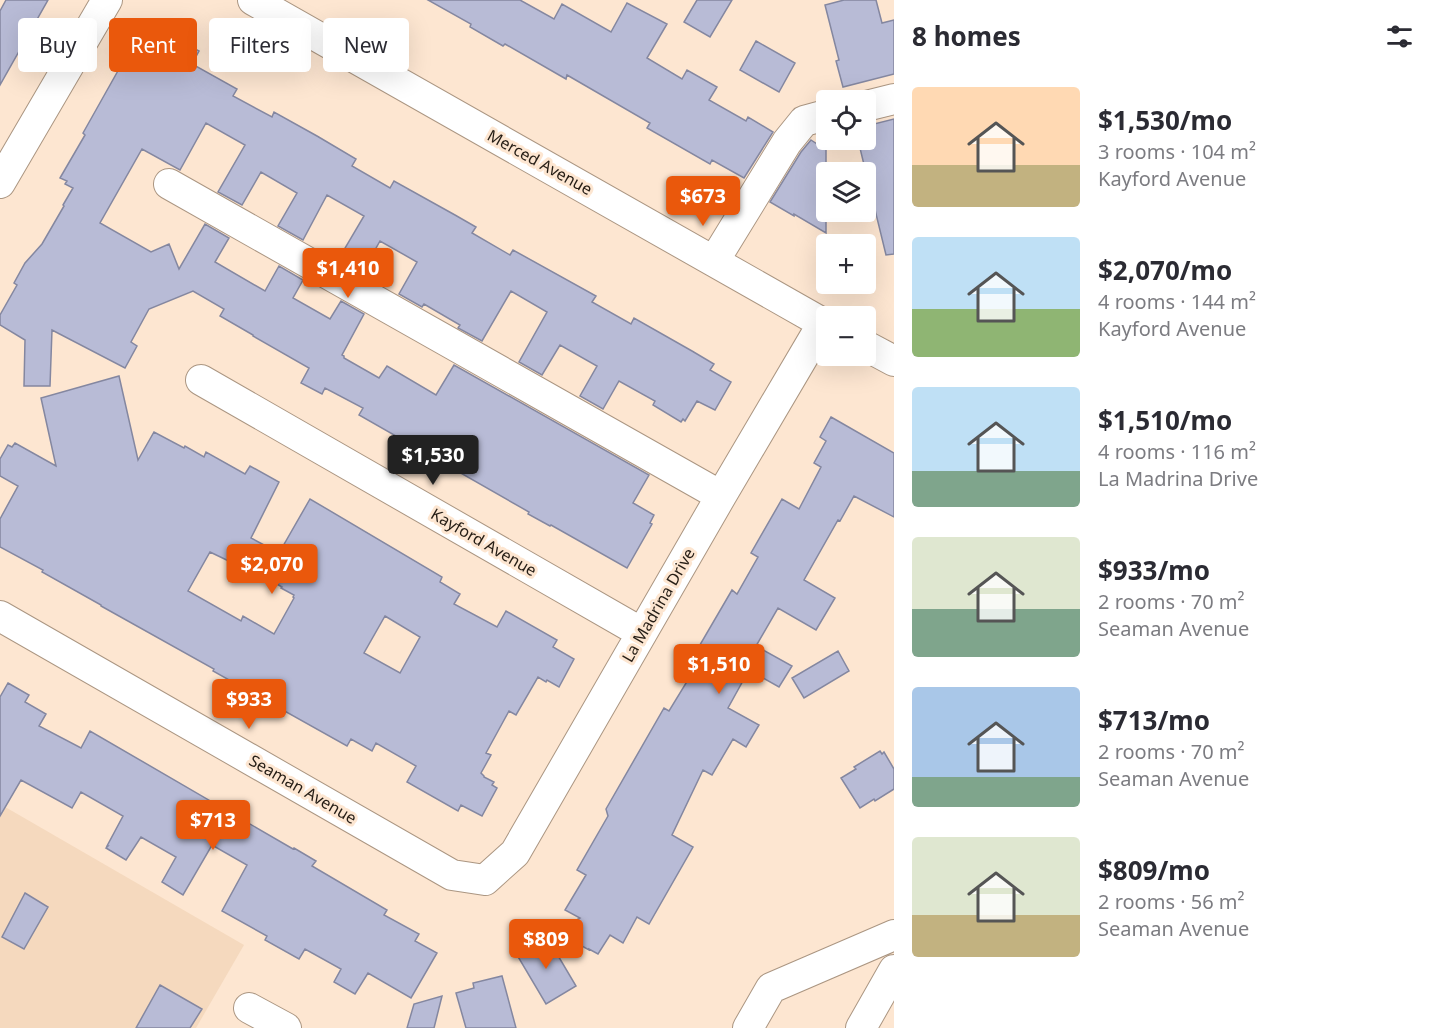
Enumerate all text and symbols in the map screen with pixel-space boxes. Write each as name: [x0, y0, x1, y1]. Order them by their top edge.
chip: Buy: [18, 18, 97, 72]
chip: Rent: [109, 18, 197, 72]
chip: Filters: [209, 18, 311, 72]
chip: New: [323, 18, 409, 72]
text: 8 homes: [912, 18, 1021, 54]
icon: filters: [1383, 20, 1416, 53]
map controls: [816, 90, 876, 366]
button: locate: [816, 90, 876, 150]
text: $1,530/mo: [1098, 102, 1232, 138]
icon: home: [960, 111, 1032, 183]
street label: Merced Avenue: [484, 124, 596, 200]
text: 3 rooms · 104 m²: [1098, 138, 1256, 165]
button: layers: [816, 162, 876, 222]
text: Kayford Avenue: [1098, 165, 1246, 192]
pin: $673: [667, 176, 739, 227]
text: $673: [680, 182, 726, 209]
button: +: [816, 234, 876, 294]
pin: $1,410: [299, 248, 397, 299]
text: $2,070/mo: [1098, 252, 1232, 288]
text: $1,410: [317, 254, 379, 281]
icon: home: [960, 261, 1032, 333]
text: 4 rooms · 144 m²: [1098, 288, 1256, 315]
button: −: [816, 306, 876, 366]
text: Kayford Avenue: [1098, 315, 1246, 342]
text: $1,510/mo: [1098, 402, 1232, 438]
icon: home: [960, 411, 1032, 483]
pin: $1,530: [384, 435, 482, 486]
text: 4 rooms · 116 m²: [1098, 438, 1256, 465]
text: $1,530: [402, 441, 464, 468]
text: La Madrina Drive: [1098, 465, 1258, 492]
street label: Kayford Avenue: [427, 503, 541, 581]
pin: $2,070: [223, 544, 321, 595]
street label: La Madrina Drive: [616, 544, 700, 666]
text: $2,070: [241, 550, 303, 577]
text: $933/mo: [1098, 552, 1210, 588]
icon: home: [960, 561, 1032, 633]
text: 2 rooms · 70 m²: [1098, 588, 1245, 615]
text: Seaman Avenue: [1098, 615, 1249, 642]
pin: $1,510: [670, 644, 768, 695]
text: $1,510: [688, 650, 750, 677]
pin: $933: [213, 679, 285, 730]
text: $933: [226, 685, 272, 712]
text: $713/mo: [1098, 702, 1210, 738]
icon: home: [960, 711, 1032, 783]
text: 2 rooms · 70 m²: [1098, 738, 1245, 765]
street label: Seaman Avenue: [245, 749, 361, 829]
text: Seaman Avenue: [1098, 765, 1249, 792]
pin: $713: [177, 800, 249, 851]
text: $713: [190, 806, 236, 833]
text: $809/mo: [1098, 852, 1210, 888]
icon: home: [960, 861, 1032, 933]
text: 2 rooms · 56 m²: [1098, 888, 1245, 915]
text: Seaman Avenue: [1098, 915, 1249, 942]
pin: $809: [510, 919, 582, 970]
text: $809: [523, 925, 569, 952]

